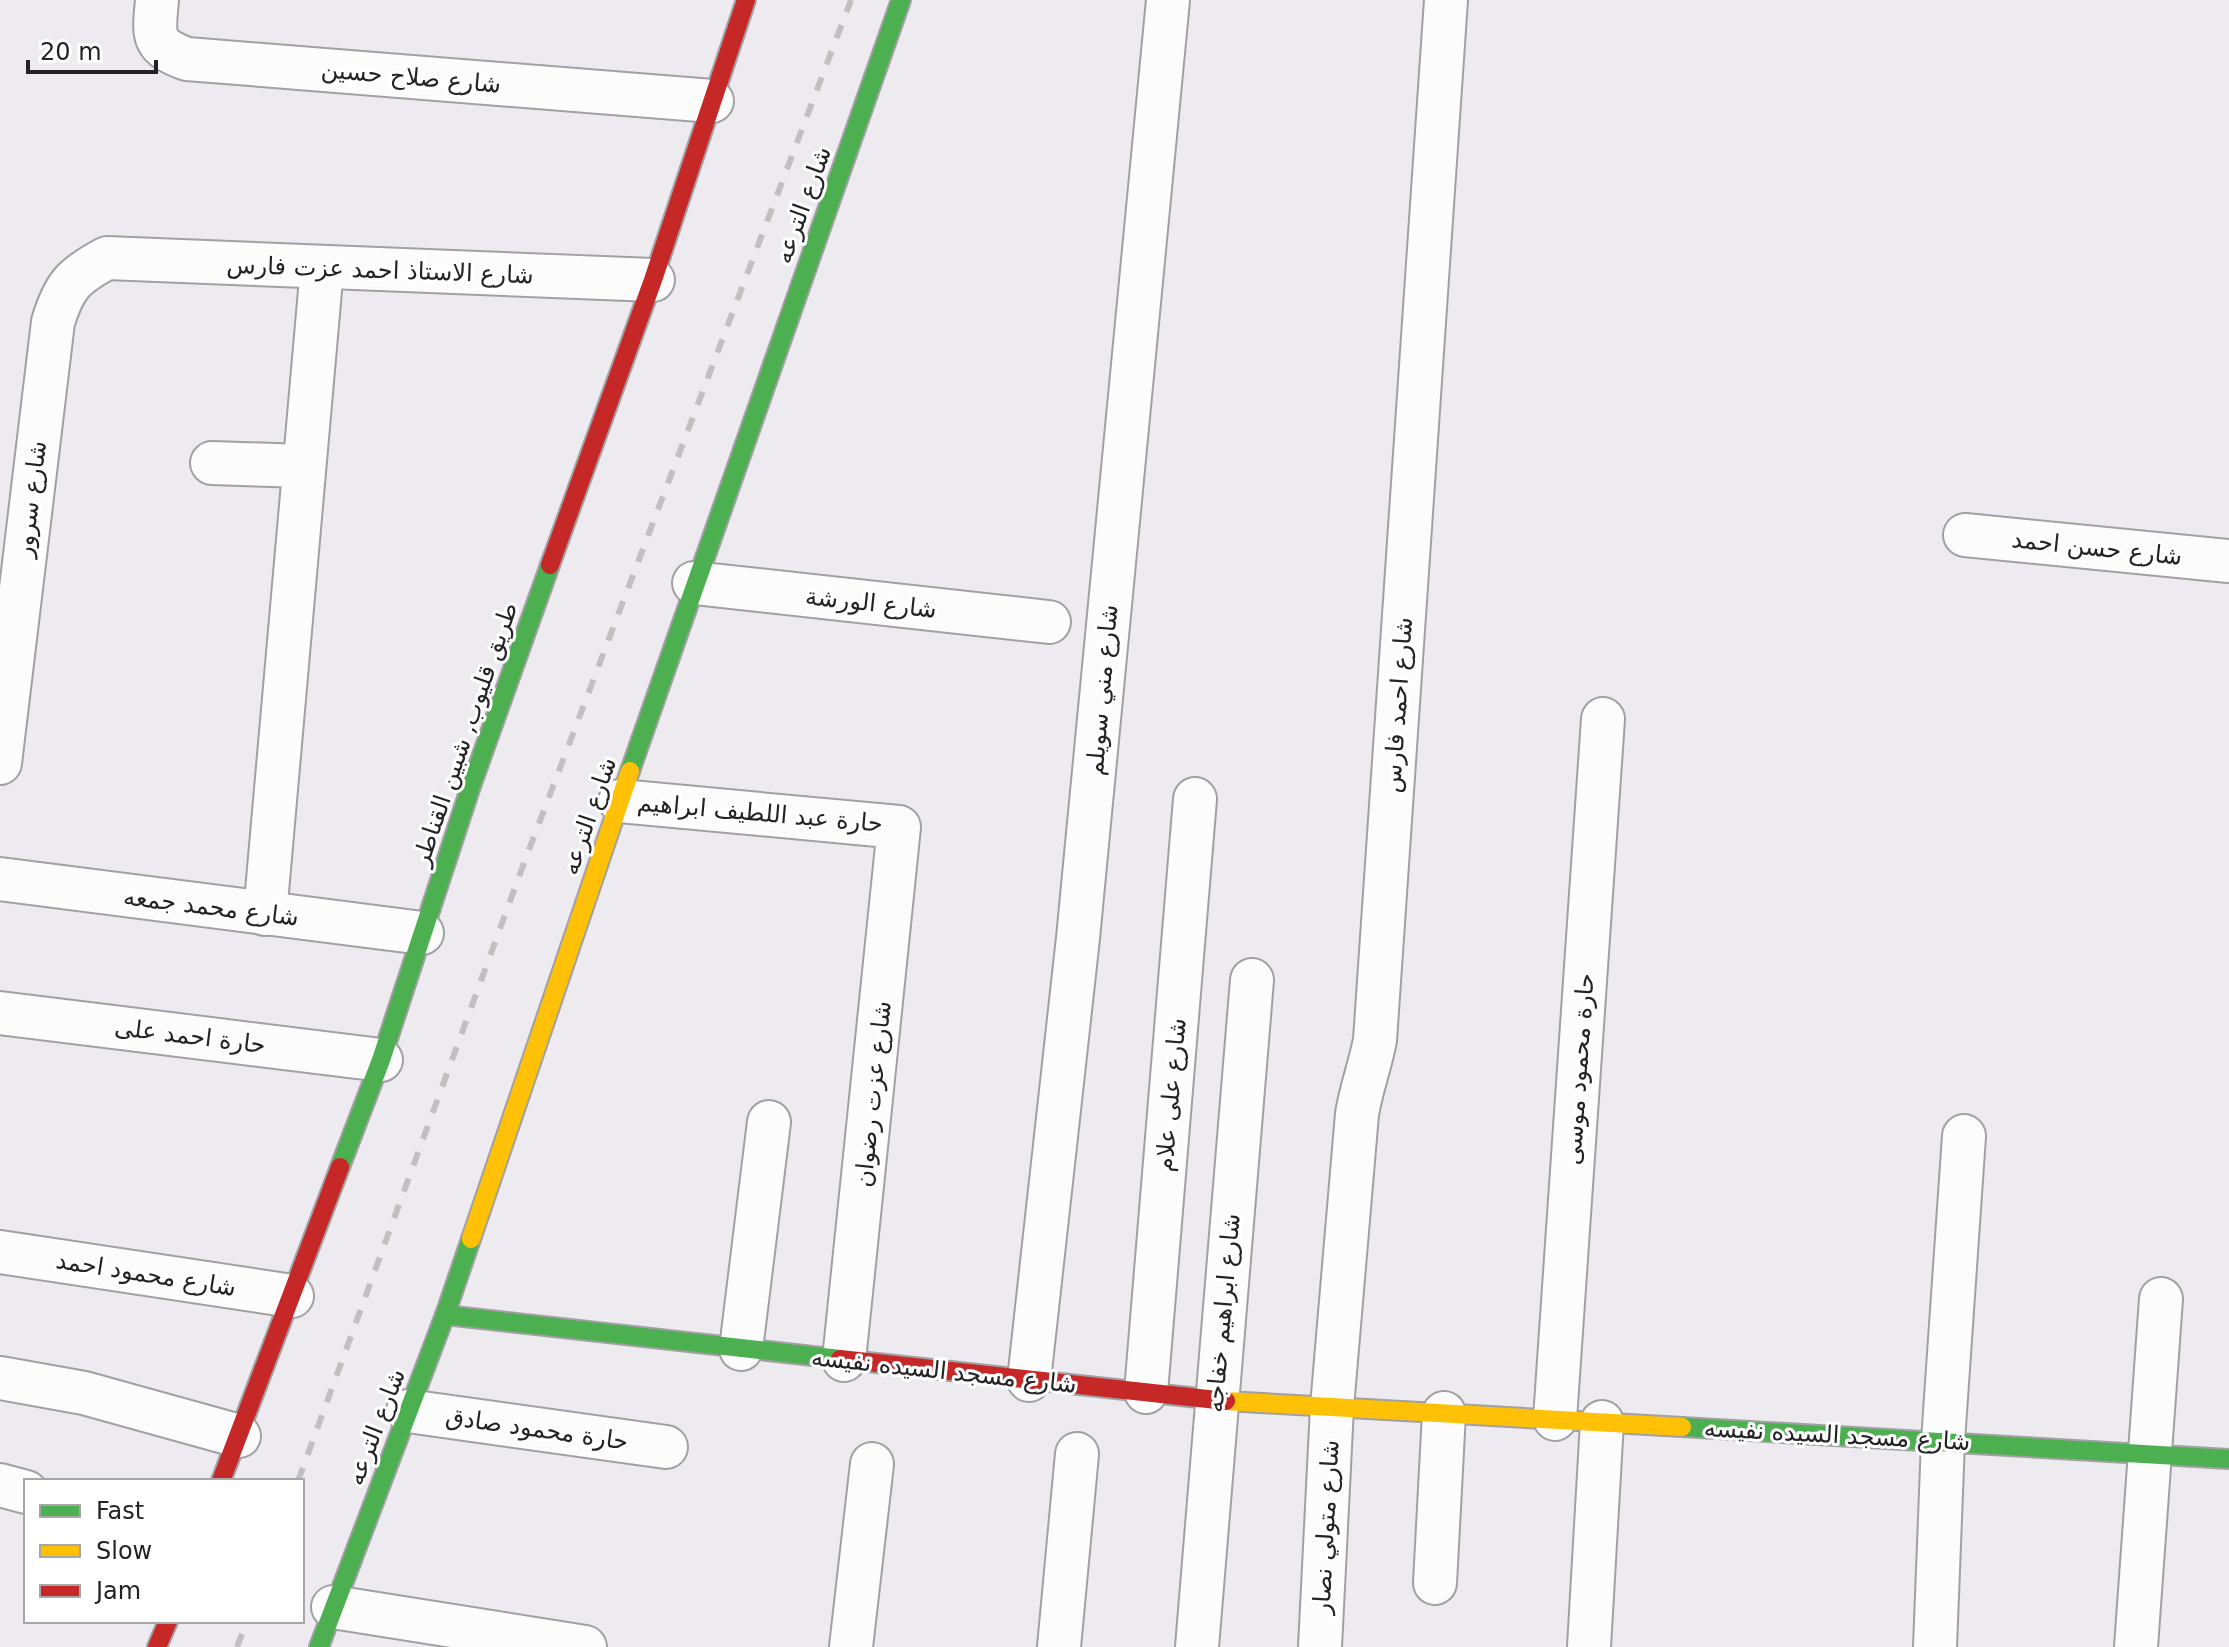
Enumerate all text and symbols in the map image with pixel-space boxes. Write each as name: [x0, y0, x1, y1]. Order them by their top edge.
scale bar: [28, 24, 156, 74]
text: 20 m: [40, 38, 102, 66]
street label: شارع صلاح حسين: [320, 55, 502, 99]
street label: شارع الترعه: [769, 143, 837, 267]
street label: شارع الاستاذ احمد عزت فارس: [226, 251, 534, 289]
street label: شارع سرور: [10, 439, 52, 560]
street label: شارع حسن احمد: [2010, 525, 2184, 571]
street label: شارع الورشة: [804, 582, 938, 624]
street label: طريق قليوب, شبين القناطر: [406, 598, 523, 871]
street label: شارع مني سويلم: [1081, 603, 1123, 777]
street label: شارع احمد فارس: [1378, 616, 1418, 794]
street label: شارع الترعه: [556, 753, 622, 879]
street label: حارة عبد اللطيف ابراهيم: [636, 788, 884, 838]
street label: شارع محمد جمعه: [122, 882, 300, 932]
street label: حارة محمود موسى: [1558, 972, 1600, 1166]
street label: شارع عزت رضوان: [849, 999, 897, 1189]
street label: حارة احمد على: [113, 1013, 267, 1059]
street label: شارع على علام: [1150, 1017, 1192, 1173]
street label: شارع ابراهيم خفاجه: [1200, 1212, 1246, 1414]
street label: شارع محمود احمد: [54, 1246, 238, 1302]
street label: شارع مسجد السيده نفيسه: [810, 1343, 1078, 1399]
street label: شارع الترعه: [341, 1365, 411, 1489]
street label: حارة محمود صادق: [444, 1402, 630, 1456]
street label: شارع مسجد السيده نفيسه: [1703, 1414, 1971, 1456]
street label: شارع متولي نصار: [1307, 1439, 1345, 1616]
legend: [24, 1479, 304, 1623]
text: Fast: [96, 1497, 144, 1525]
text: Slow: [96, 1537, 152, 1565]
text: Jam: [94, 1577, 141, 1605]

